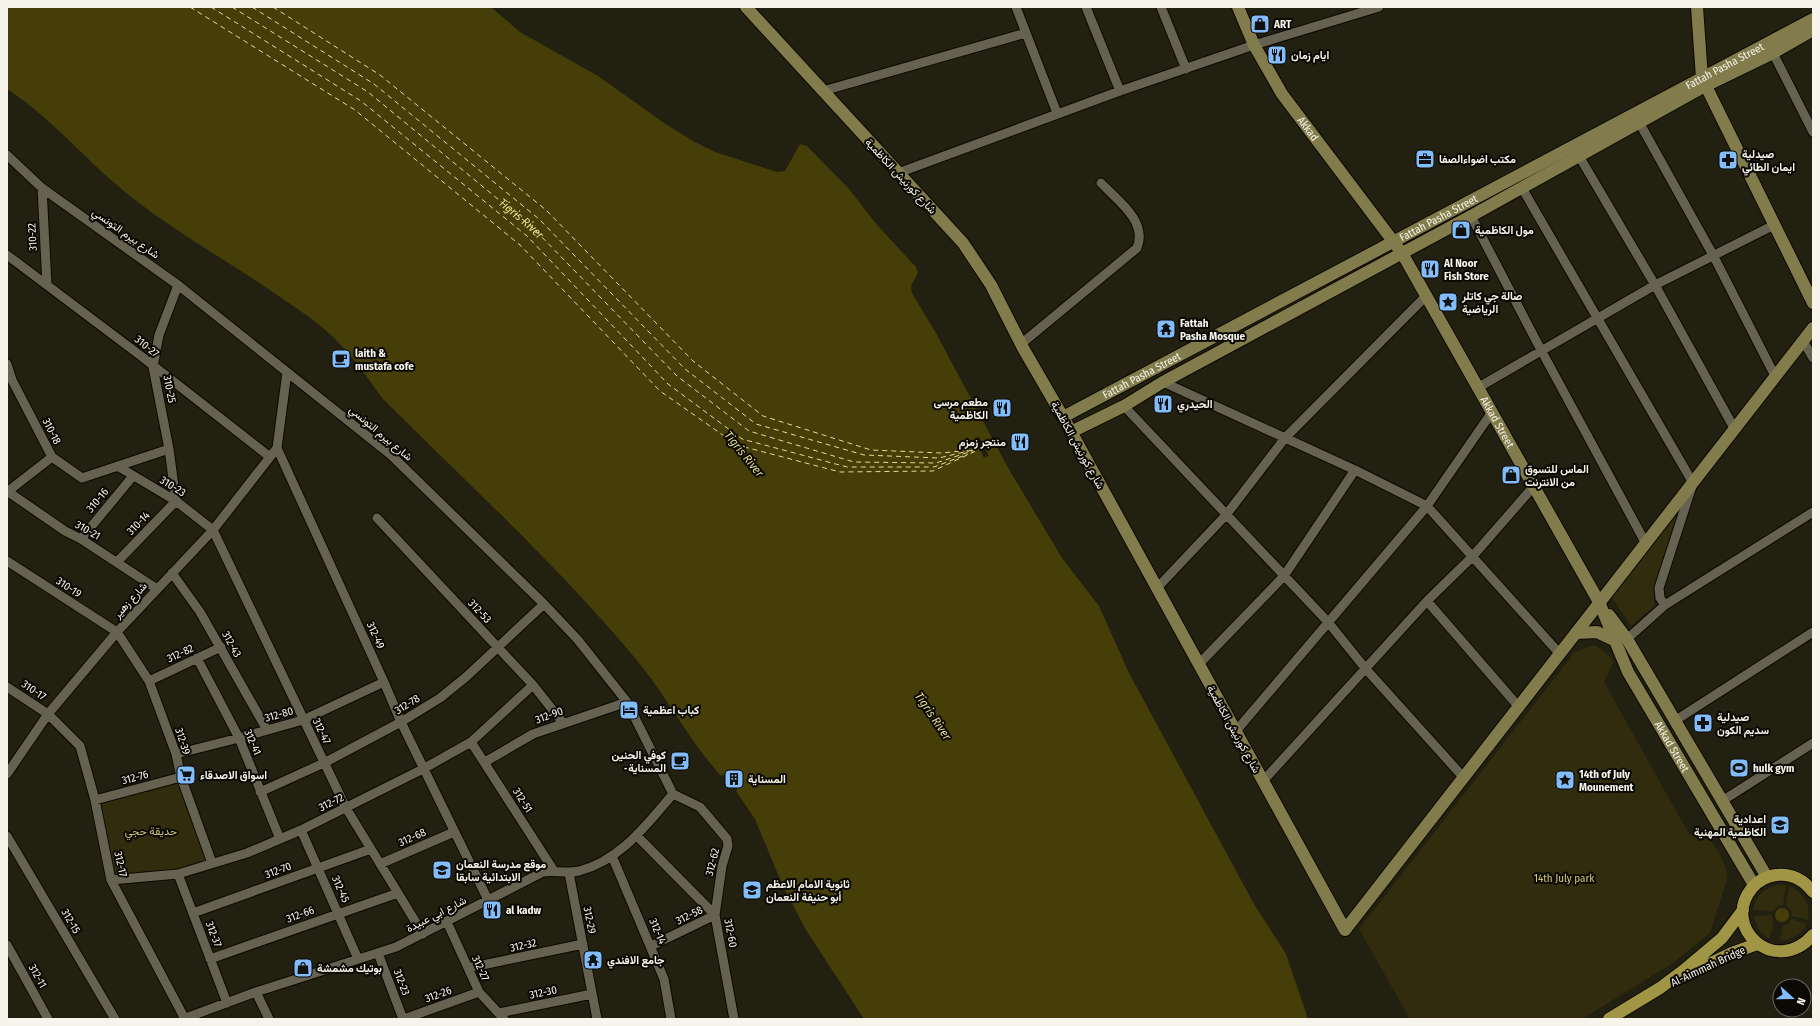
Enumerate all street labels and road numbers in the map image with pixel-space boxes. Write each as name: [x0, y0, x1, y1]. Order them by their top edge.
street label: Fattah Pasha Street: [1684, 40, 1766, 92]
street label: Akkad: [1294, 114, 1321, 144]
street label: شارع كورنيش الكاظمية: [862, 136, 939, 218]
street label: Fattah Pasha Street: [1397, 192, 1480, 244]
street label: شارع بيرم التونسي: [88, 205, 162, 264]
street label: 310-22: [25, 223, 40, 251]
street label: 310-27: [132, 333, 162, 360]
street label: Fattah Pasha Street: [1101, 349, 1183, 402]
street label: 310-25: [160, 374, 179, 404]
street label: Akkad Street: [1477, 394, 1517, 451]
street label: شارع كورنيش الكاظمية: [1047, 399, 1107, 492]
street label: شارع بيرم التونسي: [344, 403, 415, 466]
street label: 310-18: [39, 416, 64, 447]
street label: 310-23: [157, 474, 188, 499]
street label: 310-16: [83, 485, 112, 515]
street label: 310-14: [124, 508, 153, 538]
street label: 310-21: [73, 518, 103, 543]
street label: 310-19: [54, 574, 84, 600]
street label: شارع زهير: [110, 579, 151, 622]
street label: 312-53: [465, 597, 494, 626]
street label: 312-49: [364, 620, 387, 651]
street label: 312-43: [219, 629, 244, 660]
street label: 312-82: [165, 642, 196, 665]
street label: 310-17: [19, 678, 49, 704]
street label: شارع كورنيش الكاظمية: [1203, 683, 1263, 776]
street label: 312-78: [392, 691, 423, 717]
street label: 312-80: [263, 704, 295, 725]
street label: 312-90: [533, 704, 565, 727]
street label: 312-47: [310, 716, 334, 747]
street label: Akkad Street: [1652, 719, 1692, 775]
street label: 312-39: [172, 726, 193, 756]
street label: 312-41: [241, 727, 264, 757]
street label: 312-76: [120, 768, 150, 787]
street label: 312-51: [510, 786, 535, 815]
street label: 312-72: [316, 791, 346, 814]
street label: 312-68: [396, 825, 428, 849]
street label: 312-62: [703, 847, 722, 877]
street label: 312-17: [111, 850, 130, 879]
street label: 312-70: [263, 860, 293, 881]
street label: 312-45: [329, 874, 352, 905]
street label: شارع ابي عبيدة: [404, 894, 470, 938]
street label: 312-66: [284, 903, 316, 926]
street label: 312-58: [674, 903, 705, 928]
street label: 312-29: [581, 905, 598, 935]
street label: 312-15: [58, 907, 83, 936]
street label: 312-14: [646, 916, 669, 947]
street label: 312-60: [721, 918, 740, 949]
street label: 312-37: [203, 919, 225, 949]
street label: 312-32: [509, 936, 538, 955]
street label: Al-Aimmah Bridge: [1669, 944, 1748, 989]
street label: 312-27: [469, 953, 492, 983]
street label: 312-11: [26, 962, 49, 991]
street label: 312-23: [391, 967, 412, 997]
street label: 312-26: [423, 983, 454, 1005]
street label: 312-30: [528, 983, 558, 1002]

